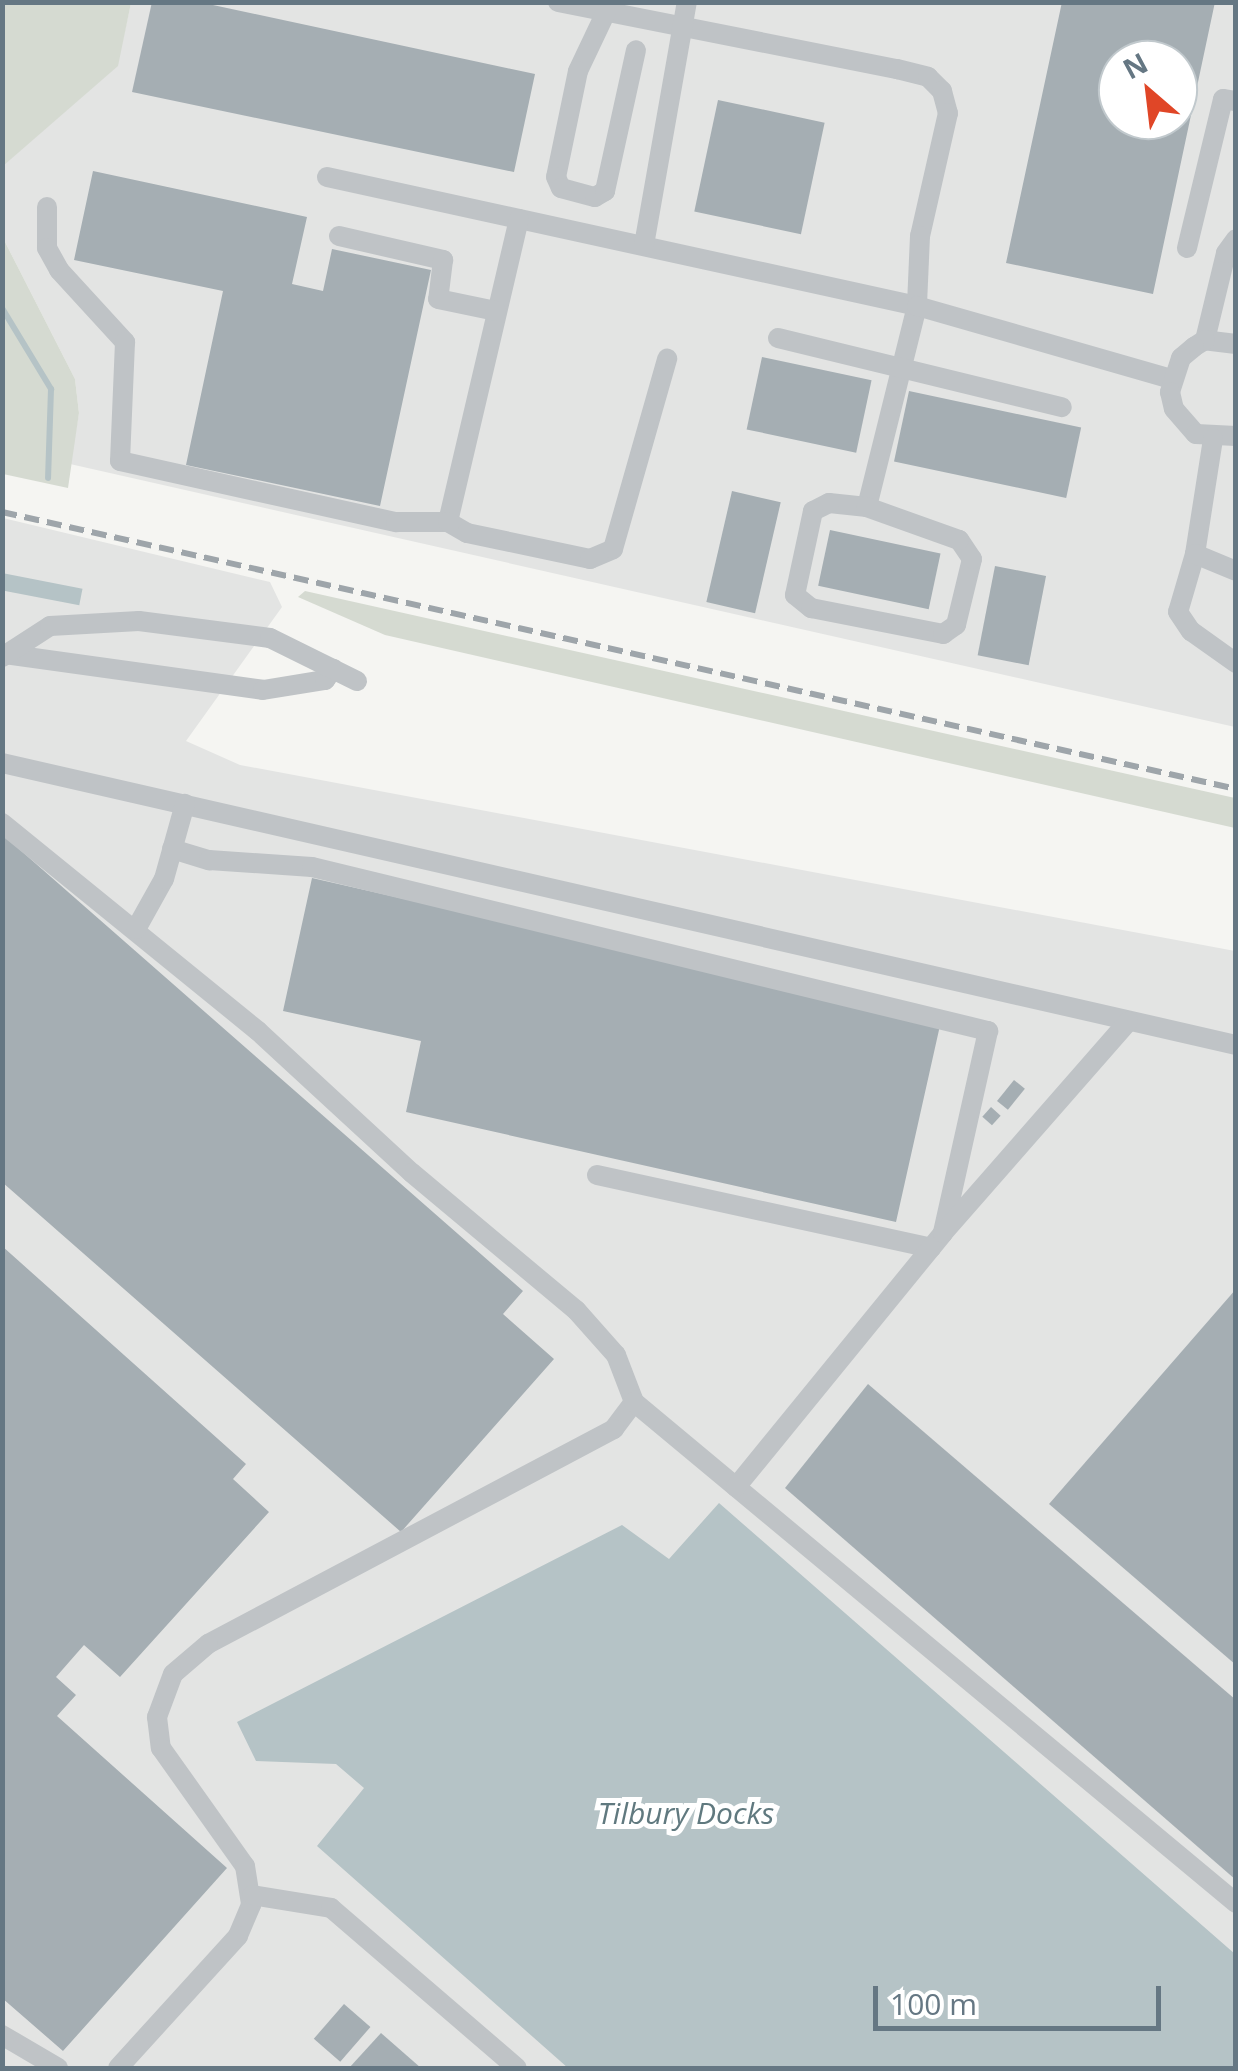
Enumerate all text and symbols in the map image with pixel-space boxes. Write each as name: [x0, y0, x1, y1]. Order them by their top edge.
north arrow: [1098, 40, 1198, 140]
text: N: [1116, 43, 1154, 87]
water label: Tilbury Docks: [598, 1795, 774, 1831]
scale bar: [878, 1966, 1166, 2028]
text: 100 m: [890, 1983, 977, 2024]

